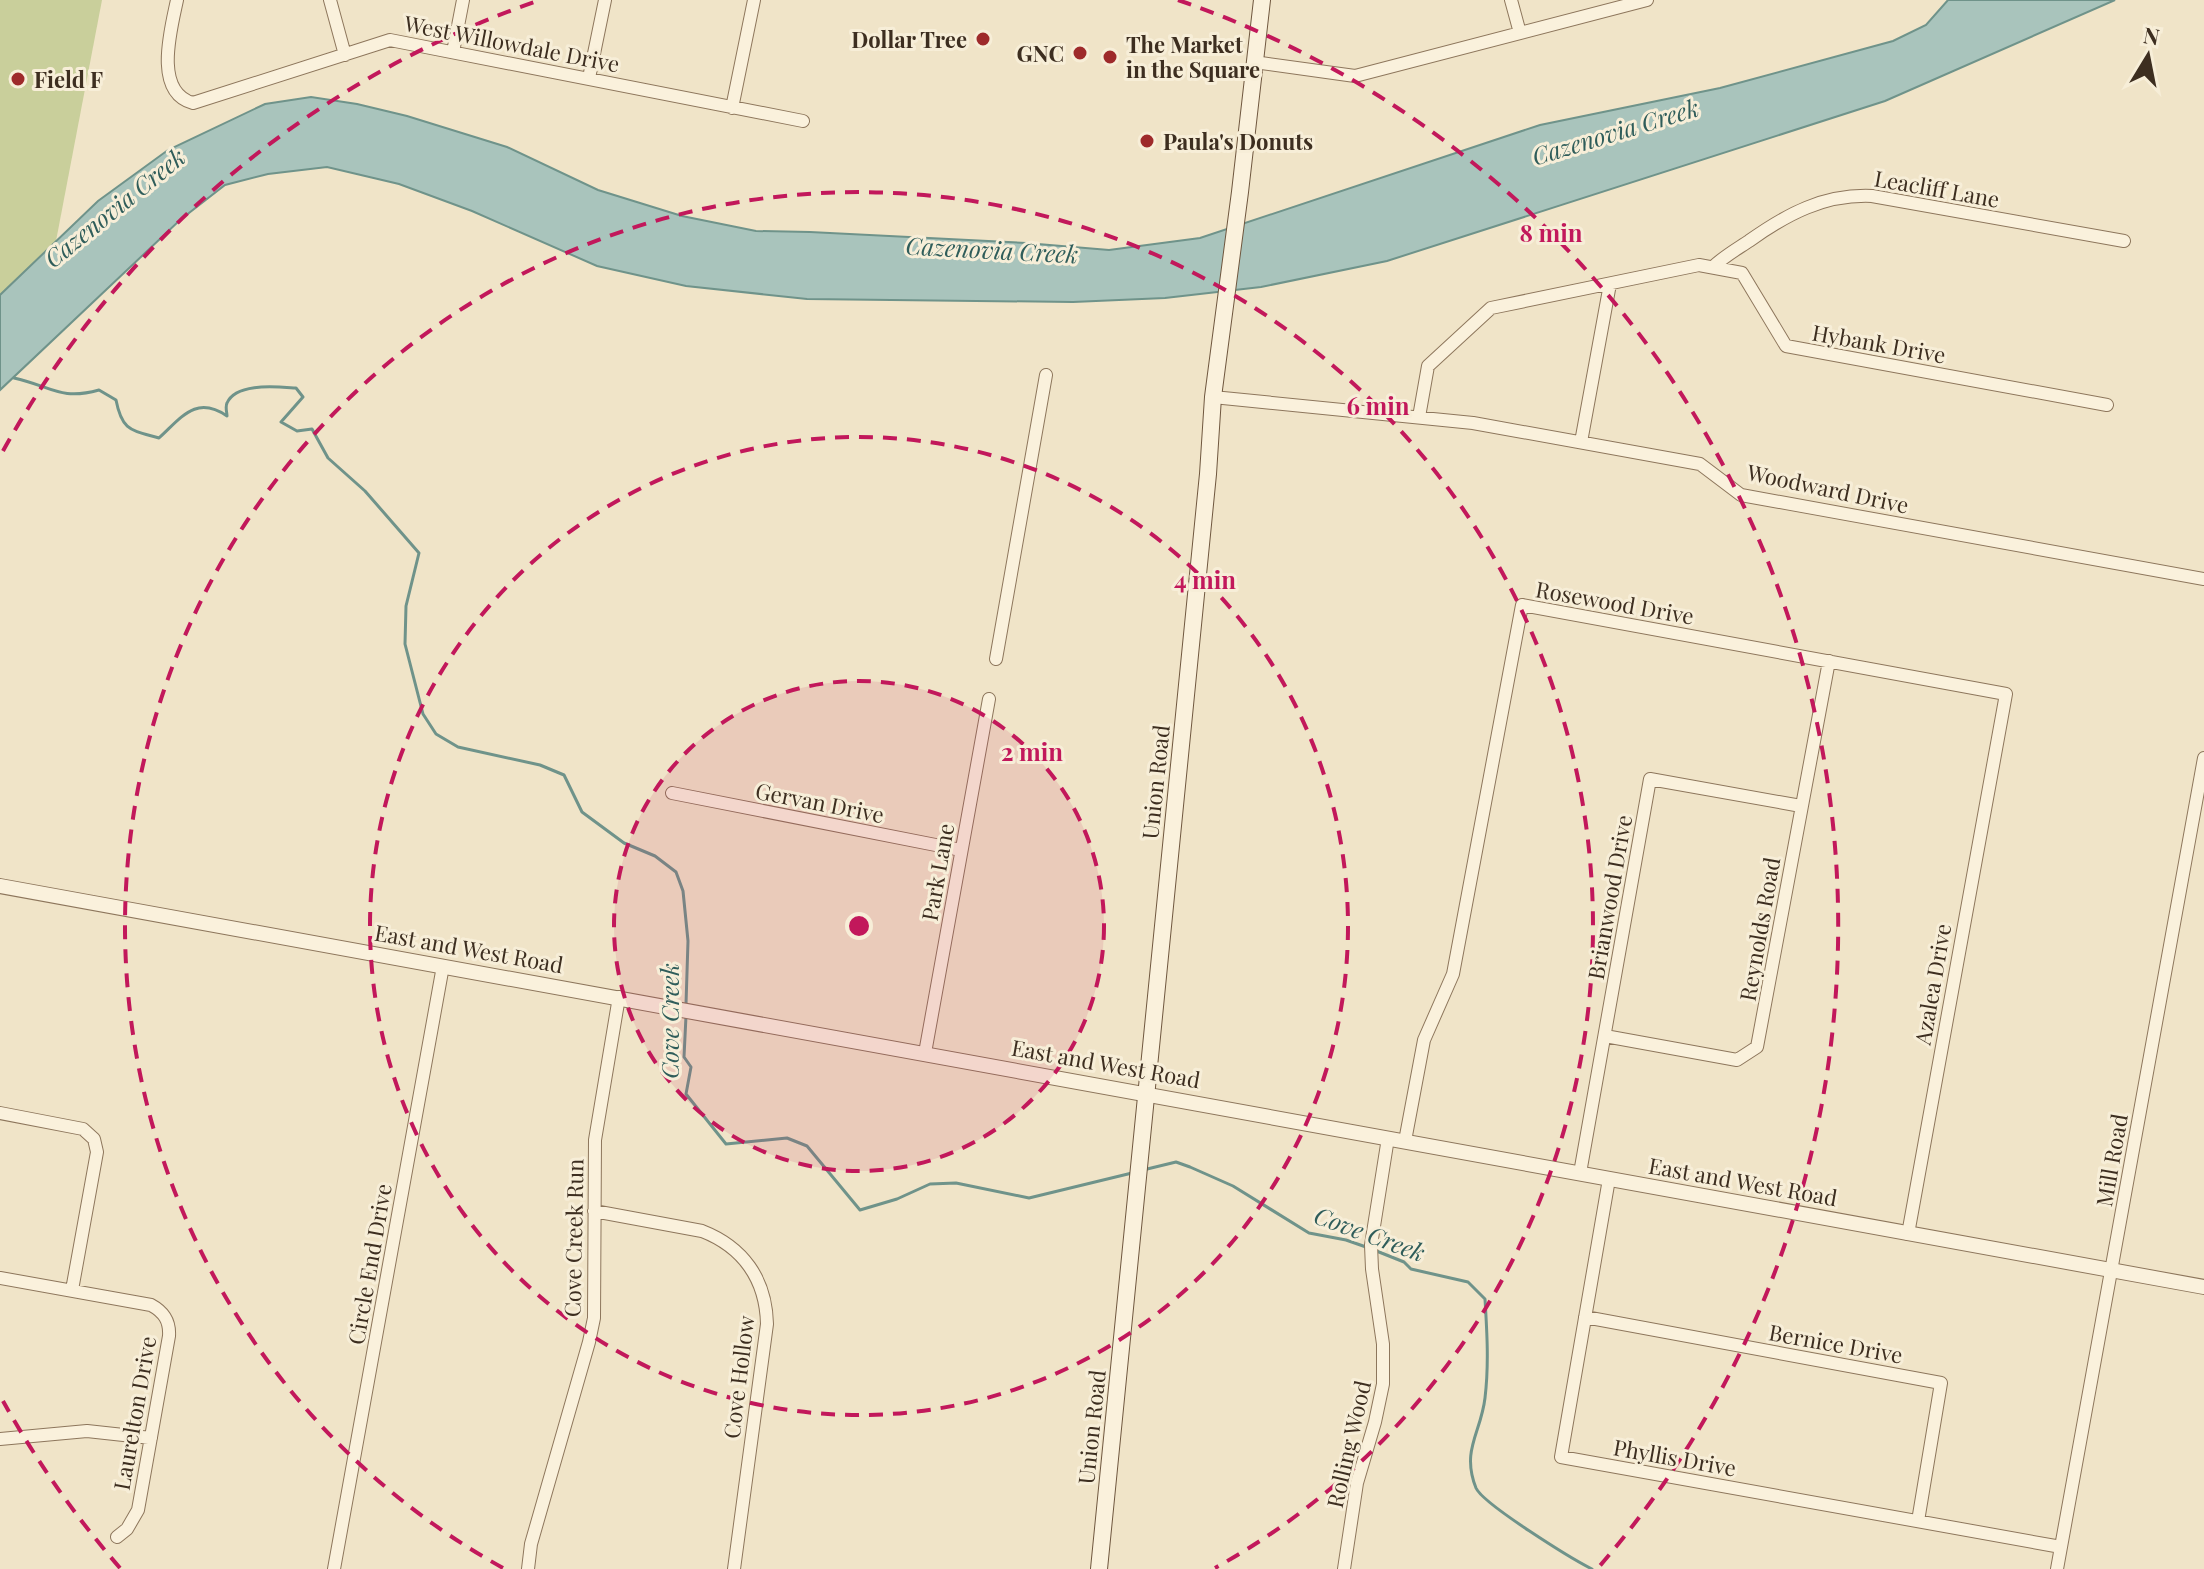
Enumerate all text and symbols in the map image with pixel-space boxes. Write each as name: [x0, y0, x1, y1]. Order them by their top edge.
street label: West Willowdale Drive: [401, 7, 622, 79]
north arrow: [2108, 16, 2188, 96]
text: N: [2141, 19, 2162, 51]
place label: Dollar Tree: [851, 24, 967, 54]
place label: The Market in the Square: [1126, 29, 1260, 84]
marker: Dollar Tree: [974, 30, 992, 48]
place label: GNC: [1017, 38, 1064, 68]
marker: GNC: [1071, 44, 1089, 62]
marker: The Market in the Square: [1101, 48, 1119, 66]
place label: Field F: [34, 64, 103, 94]
marker: Field F: [9, 70, 27, 88]
water label: Cazenovia Creek: [1528, 90, 1702, 172]
place label: Paula's Donuts: [1163, 126, 1313, 156]
marker: Paula's Donuts: [1138, 132, 1156, 150]
water label: Cazenovia Creek: [37, 140, 191, 274]
street label: Leacliff Lane: [1872, 162, 2002, 214]
text: 8 min: [1519, 216, 1583, 248]
water label: Cazenovia Creek: [905, 229, 1079, 269]
street label: Hybank Drive: [1810, 317, 1948, 369]
text: 6 min: [1346, 389, 1410, 421]
street label: Woodward Drive: [1743, 456, 1912, 520]
text: 4 min: [1174, 563, 1236, 595]
street label: Rosewood Drive: [1534, 573, 1696, 631]
street label: Union Road: [1134, 723, 1176, 841]
text: 2 min: [1001, 735, 1063, 767]
street label: Gervan Drive: [753, 775, 887, 829]
street label: Brianwood Drive: [1580, 812, 1638, 982]
street label: Park Lane: [914, 821, 960, 923]
street label: Reynolds Road: [1732, 855, 1786, 1003]
centre of rings: [845, 912, 873, 940]
street label: East and West Road: [372, 917, 566, 979]
street label: Azalea Drive: [1906, 921, 1957, 1048]
water label: Cove Creek: [653, 963, 685, 1079]
street label: East and West Road: [1009, 1032, 1203, 1094]
street label: Mill Road: [2088, 1111, 2134, 1209]
street label: East and West Road: [1646, 1150, 1840, 1212]
street label: Cove Creek Run: [557, 1159, 589, 1317]
street label: Circle End Drive: [340, 1181, 398, 1347]
water label: Cove Creek: [1310, 1198, 1430, 1268]
street label: Cove Hollow: [716, 1314, 760, 1440]
street label: Bernice Drive: [1767, 1316, 1905, 1370]
street label: Laurelton Drive: [106, 1334, 162, 1492]
street label: Union Road: [1070, 1368, 1112, 1486]
street label: Rolling Wood: [1319, 1377, 1377, 1511]
street label: Phyllis Drive: [1611, 1431, 1739, 1483]

